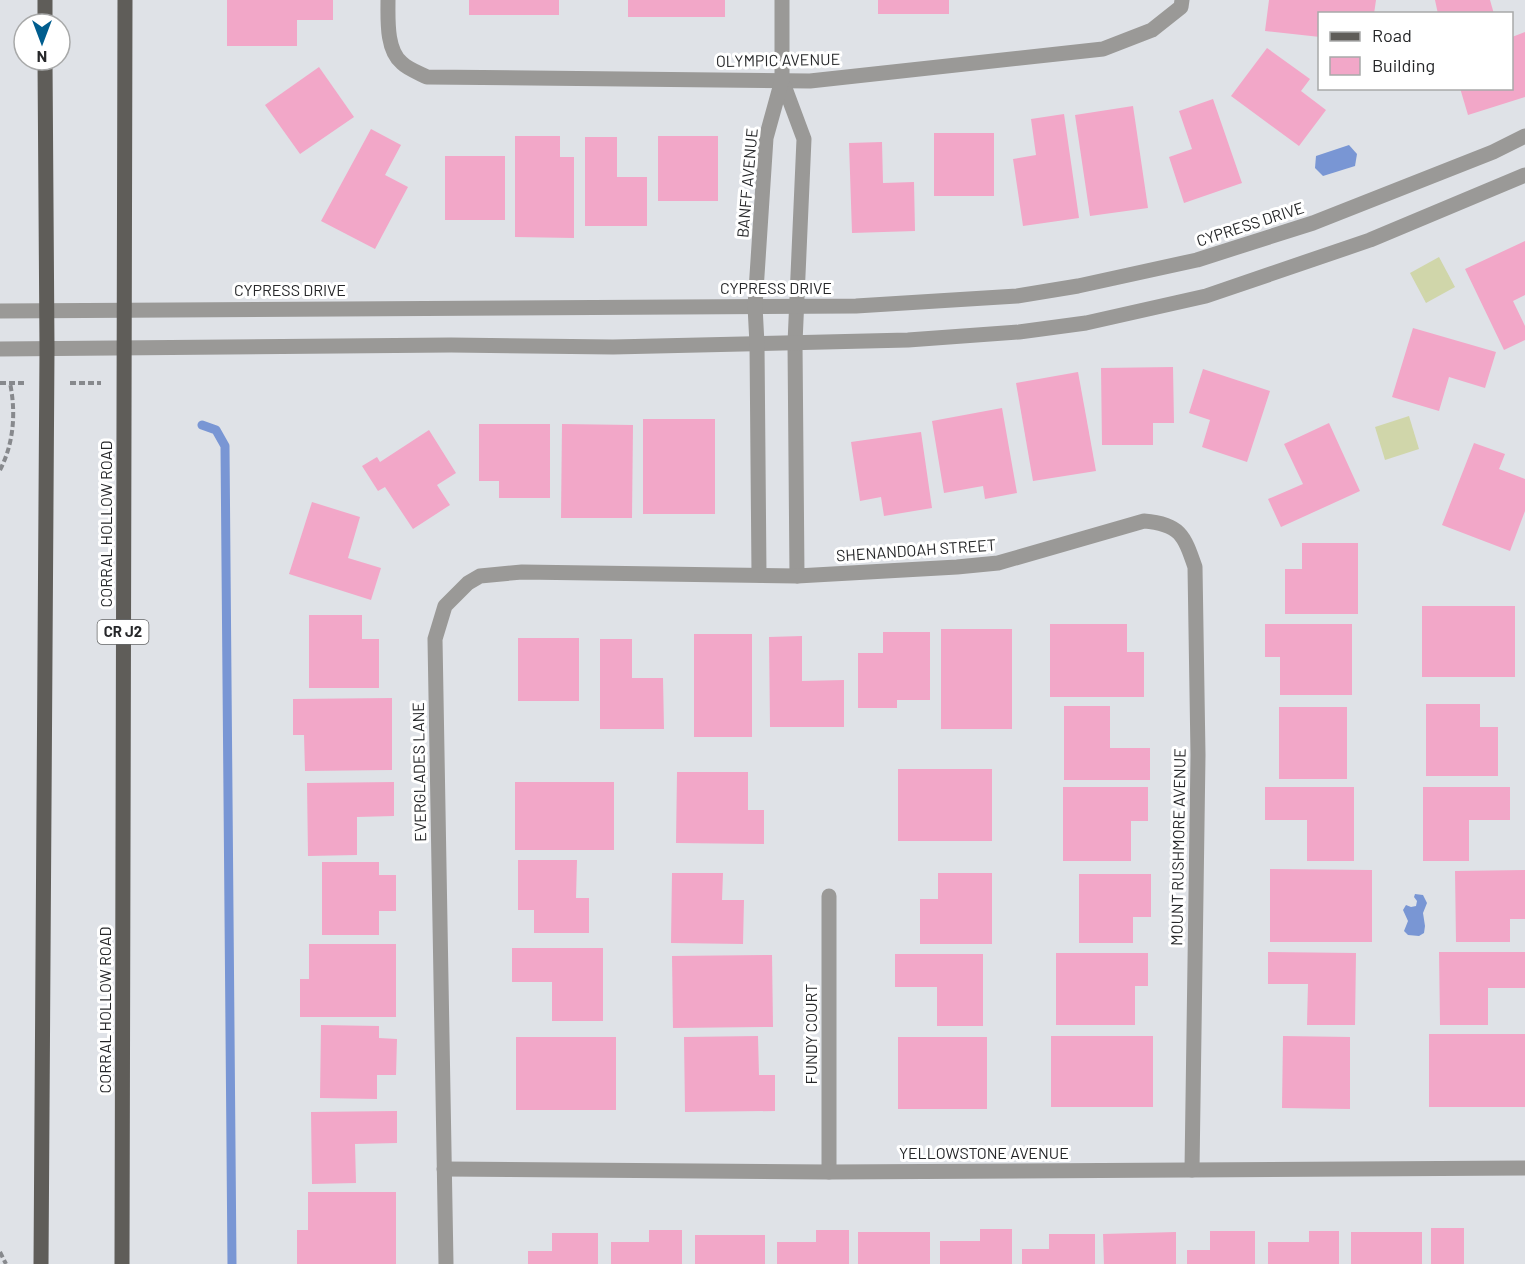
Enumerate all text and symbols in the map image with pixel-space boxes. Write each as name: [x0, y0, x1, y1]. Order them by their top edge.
north arrow: [12, 12, 72, 72]
legend: [1318, 12, 1513, 90]
text: Road: [1372, 24, 1412, 46]
text: N: [37, 48, 47, 67]
street label: OLYMPIC AVENUE: [716, 49, 840, 70]
text: Building: [1372, 54, 1435, 76]
street label: BANFF AVENUE: [732, 127, 761, 239]
street label: CYPRESS DRIVE: [1194, 197, 1306, 250]
street label: CYPRESS DRIVE: [720, 278, 832, 297]
street label: CYPRESS DRIVE: [234, 280, 346, 299]
street label: CORRAL HOLLOW ROAD: [96, 441, 115, 607]
street label: SHENANDOAH STREET: [835, 534, 997, 565]
road number: CR J2: [98, 620, 148, 644]
street label: EVERGLADES LANE: [408, 702, 429, 842]
street label: MOUNT RUSHMORE AVENUE: [1166, 748, 1189, 946]
street label: CORRAL HOLLOW ROAD: [95, 927, 114, 1093]
street label: FUNDY COURT: [801, 984, 820, 1084]
street label: YELLOWSTONE AVENUE: [899, 1143, 1069, 1162]

